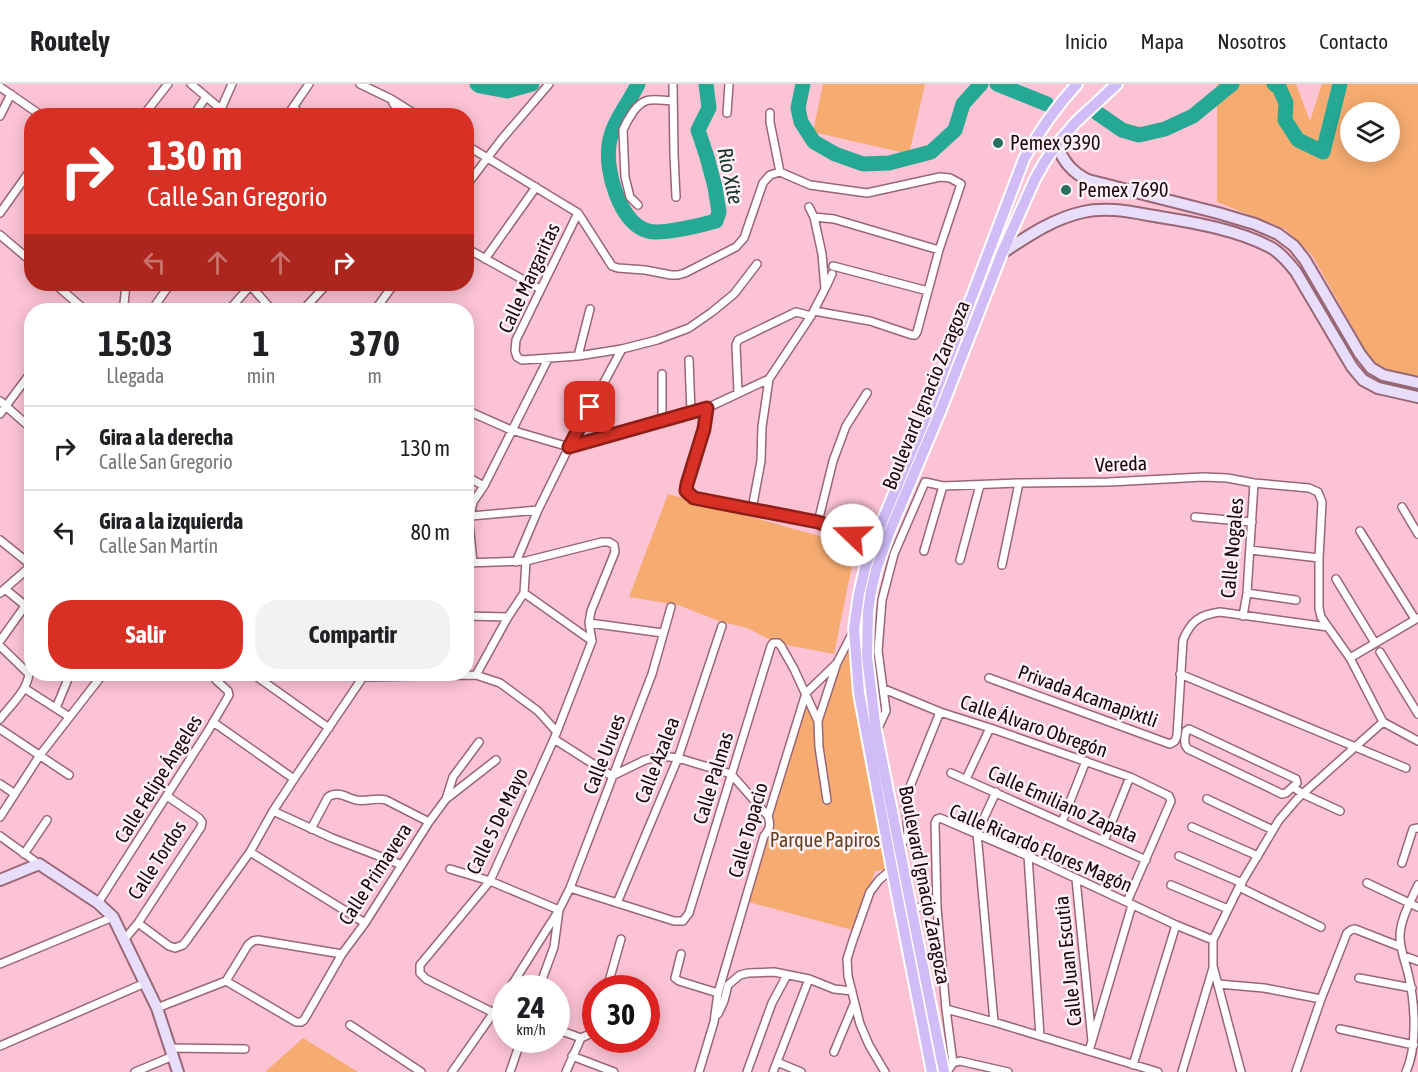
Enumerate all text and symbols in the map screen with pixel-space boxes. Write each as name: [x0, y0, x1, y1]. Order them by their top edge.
text: Routely: [30, 25, 110, 57]
text: Inicio: [1065, 29, 1108, 53]
text: Mapa: [1141, 29, 1184, 53]
text: Nosotros: [1217, 29, 1286, 53]
text: Contacto: [1319, 29, 1388, 53]
map controls: [1340, 102, 1400, 162]
button: layers: [1340, 102, 1400, 162]
text: 130 m: [147, 131, 242, 179]
place label: Pemex 9390: [1010, 131, 1100, 154]
icon: right: [48, 132, 126, 210]
marker: Pemex 9390: [991, 136, 1005, 150]
water label: Rio Xite: [713, 145, 749, 207]
place label: Pemex 7690: [1078, 178, 1168, 201]
text: Calle San Gregorio: [147, 181, 328, 212]
marker: Pemex 7690: [1059, 183, 1073, 197]
street label: Calle Margaritas: [493, 219, 564, 336]
icon: left: [138, 246, 171, 279]
icon: ahead: [201, 246, 234, 279]
icon: ahead: [264, 246, 297, 279]
icon: right: [327, 246, 360, 279]
street label: Boulevard Ignacio Zaragoza: [877, 297, 974, 493]
text: 15:03: [98, 322, 173, 364]
text: 1: [253, 322, 269, 364]
text: 370: [349, 322, 400, 364]
text: Llegada: [106, 364, 164, 387]
text: min: [247, 364, 275, 387]
text: m: [367, 364, 382, 387]
pin: [564, 381, 615, 432]
icon: arrive: [573, 390, 606, 423]
text: Gira a la derecha: [99, 424, 233, 450]
icon: right: [48, 432, 81, 465]
text: 130 m: [400, 435, 450, 461]
text: Calle San Gregorio: [99, 450, 233, 473]
street label: Vereda: [1095, 451, 1147, 476]
street label: Calle Nogales: [1216, 497, 1247, 599]
position arrow: [820, 503, 884, 567]
text: Gira a la izquierda: [99, 508, 243, 534]
icon: left: [48, 516, 81, 549]
text: 80 m: [410, 519, 450, 545]
text: Calle San Martín: [99, 534, 218, 557]
button: Salir: [48, 600, 243, 669]
button: Compartir: [255, 600, 450, 669]
street label: Privada Acamapixtli: [1015, 660, 1161, 732]
street label: Calle Álvaro Obregón: [957, 690, 1111, 762]
street label: Calle Urues: [578, 710, 629, 797]
street label: Calle Felipe Ángeles: [109, 711, 206, 847]
street label: Calle Azalea: [630, 714, 683, 806]
street label: Calle Palmas: [688, 729, 737, 827]
street label: Calle Emiliano Zapata: [985, 760, 1142, 847]
street label: Calle 5 De Mayo: [461, 764, 532, 878]
street label: Calle Topacio: [723, 780, 772, 880]
street label: Boulevard Ignacio Zaragoza: [895, 784, 956, 986]
street label: Calle Ricardo Flores Magón: [946, 799, 1136, 897]
street label: Calle Tordos: [123, 816, 191, 903]
street label: Calle Primavera: [333, 819, 416, 929]
park label: Parque Papiros: [770, 828, 880, 851]
street label: Calle Juan Escutia: [1049, 895, 1086, 1027]
speed limit sign: 30: [582, 975, 660, 1053]
text: 24: [517, 990, 545, 1024]
text: km/h: [516, 1021, 546, 1038]

